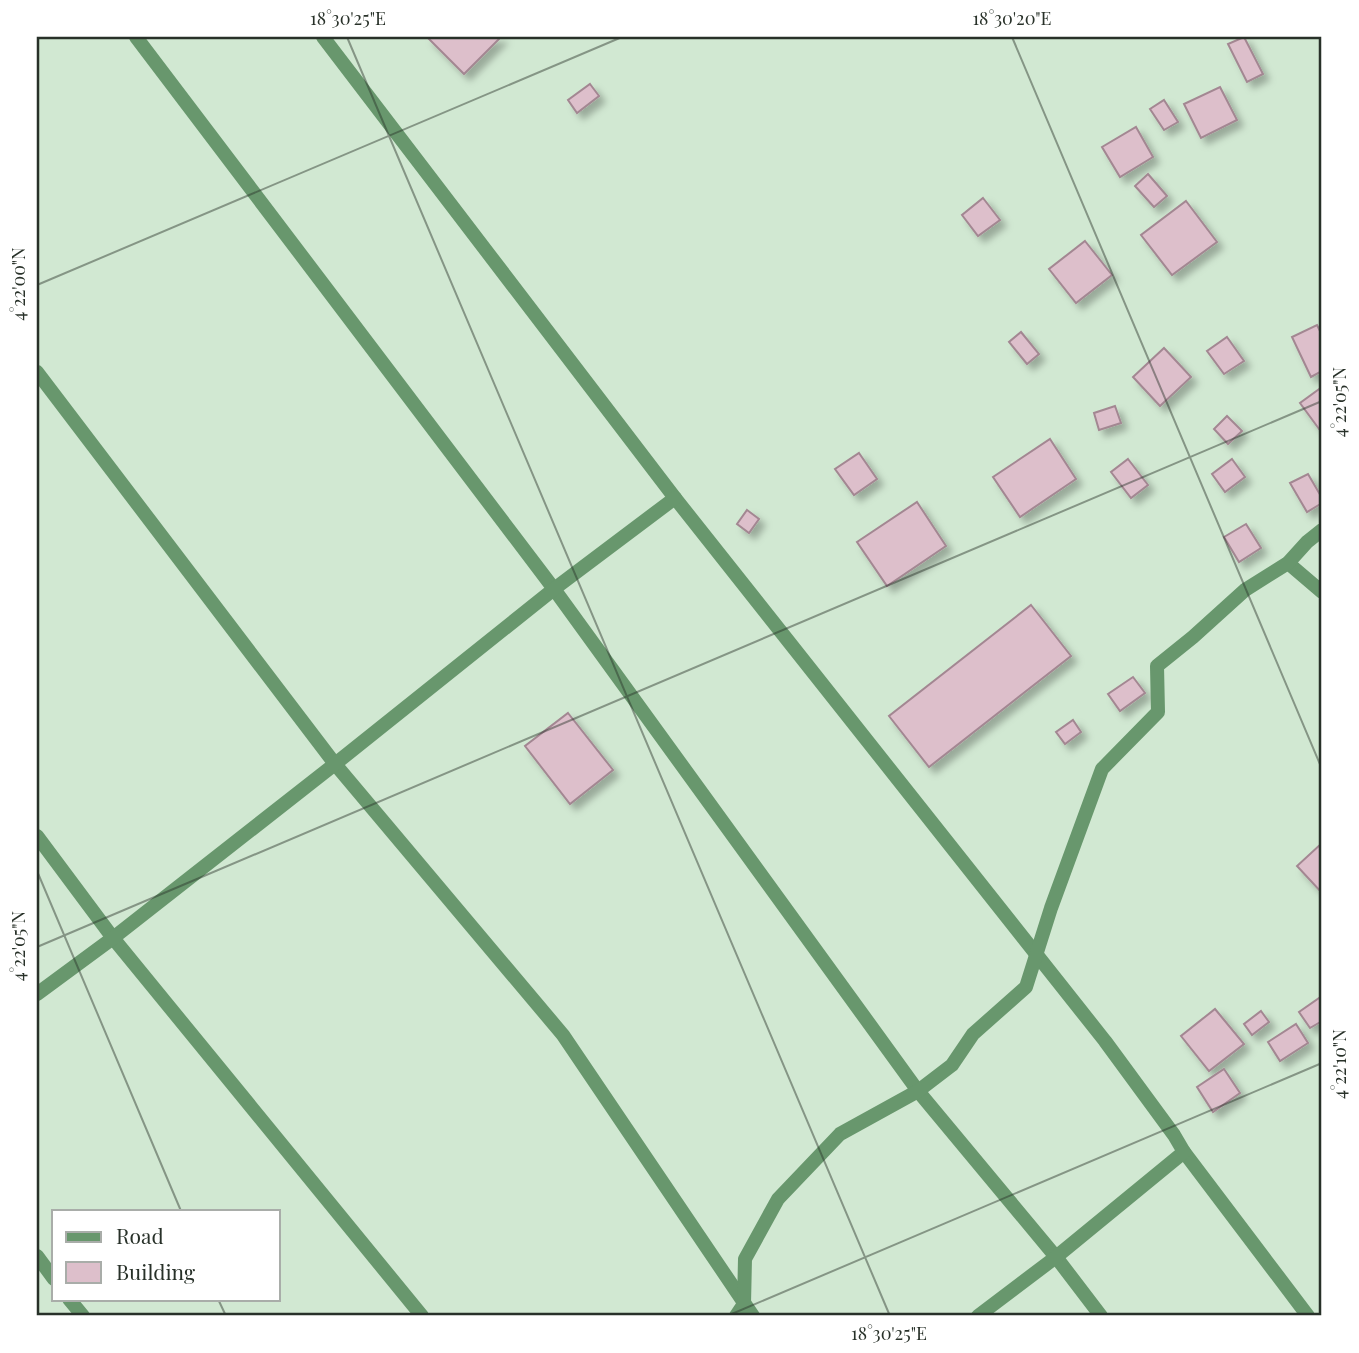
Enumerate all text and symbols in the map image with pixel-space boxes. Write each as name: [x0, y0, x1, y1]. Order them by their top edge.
text: 18°30'25"E: [310, 6, 386, 30]
text: 18°30'20"E: [972, 6, 1052, 30]
text: 4°22'00"N: [6, 247, 30, 321]
text: 4°22'05"N: [1327, 366, 1351, 437]
text: 4°22'05"N: [6, 910, 30, 981]
text: 4°22'10"N: [1327, 1029, 1351, 1099]
legend: [52, 1210, 280, 1300]
text: Road: [116, 1221, 164, 1249]
text: Building: [116, 1257, 195, 1285]
text: 18°30'25"E: [851, 1321, 927, 1345]

